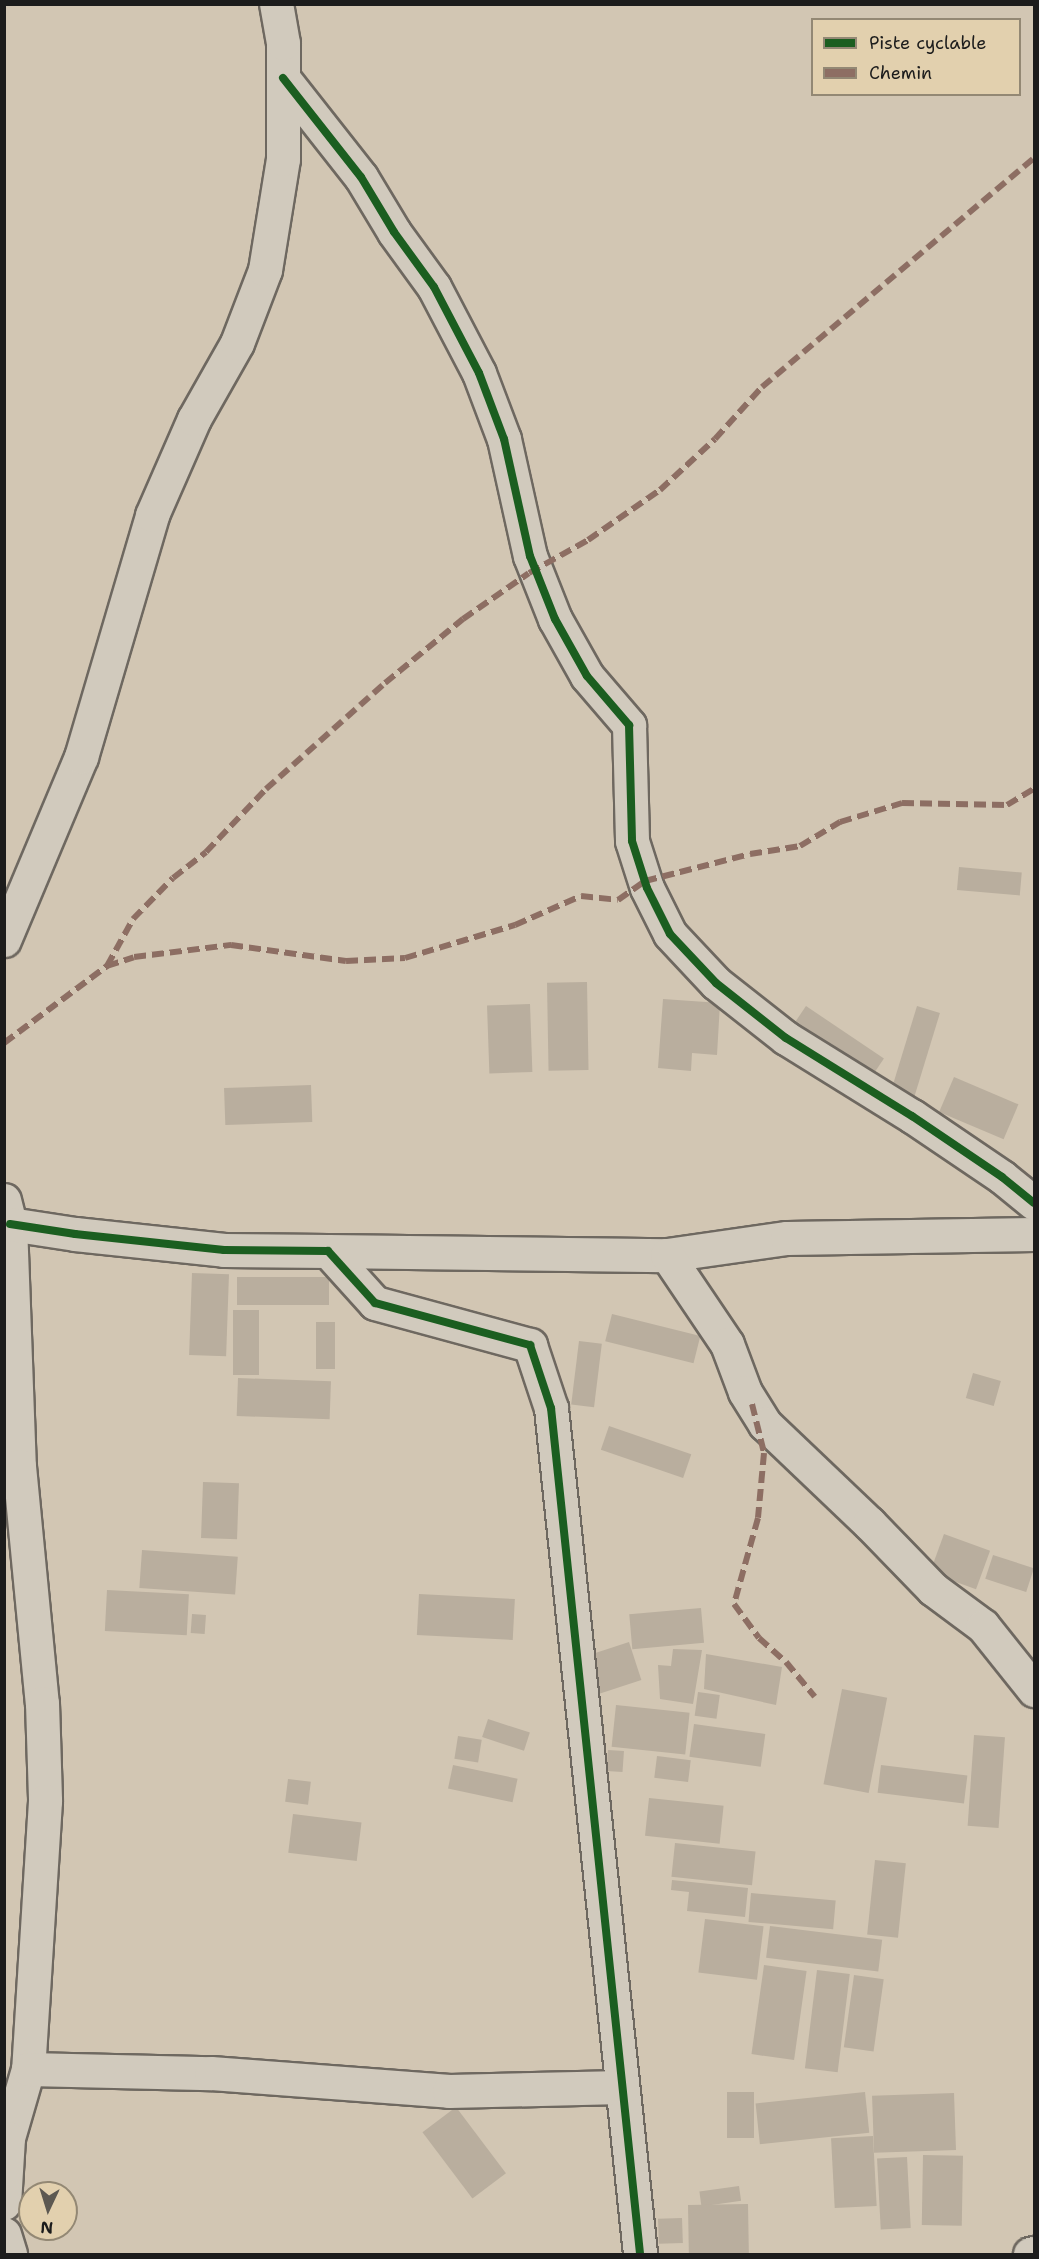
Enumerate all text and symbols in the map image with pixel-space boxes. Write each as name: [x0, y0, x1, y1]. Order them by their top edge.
legend: [811, 18, 1021, 96]
text: Piste cyclable: [869, 31, 986, 55]
text: Chemin: [869, 61, 932, 85]
north arrow: [18, 2181, 78, 2241]
text: N: [40, 2217, 54, 2238]

